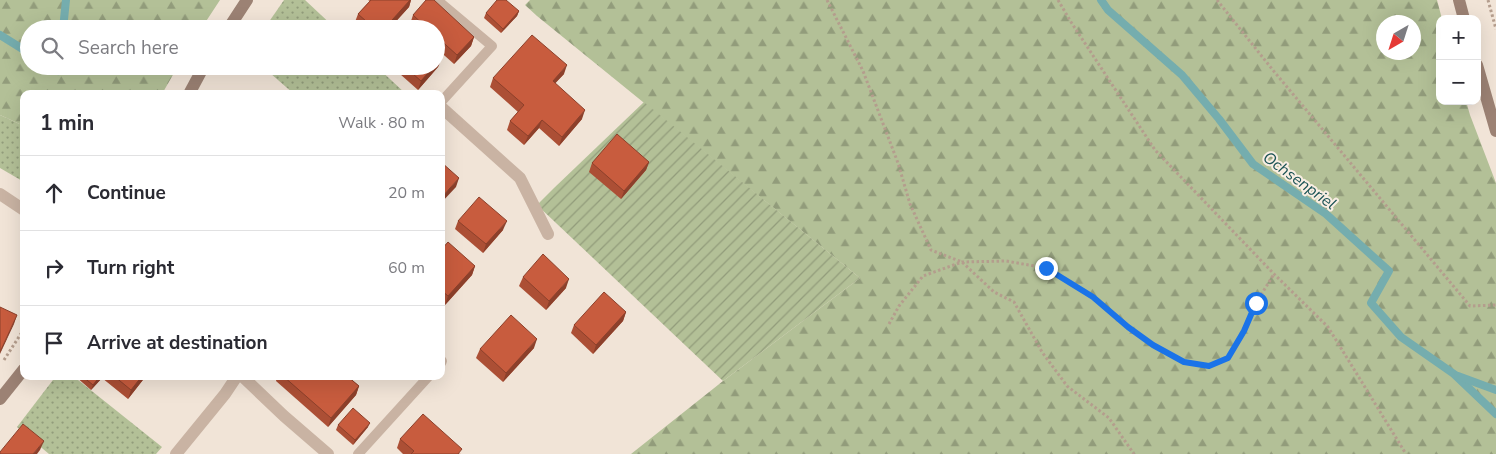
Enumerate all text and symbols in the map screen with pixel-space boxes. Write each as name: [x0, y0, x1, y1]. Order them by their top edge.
north arrow: [1376, 15, 1421, 60]
map controls: [1436, 15, 1481, 105]
button: +: [1436, 15, 1481, 60]
search box: [20, 20, 445, 75]
icon: search: [38, 34, 66, 62]
text: Search here: [78, 35, 179, 61]
button: −: [1436, 60, 1481, 105]
text: 1 min: [40, 109, 94, 137]
text: Walk · 80 m: [338, 112, 425, 134]
water label: Ochsenpriel: [1258, 147, 1341, 215]
icon: ahead: [40, 179, 68, 207]
text: Continue: [87, 180, 166, 206]
text: 20 m: [388, 182, 425, 204]
icon: right: [40, 254, 68, 282]
text: Turn right: [87, 255, 174, 281]
text: 60 m: [388, 257, 425, 279]
route end: [1035, 257, 1058, 280]
route start: [1245, 292, 1268, 315]
icon: arrive: [40, 329, 68, 357]
text: Arrive at destination: [87, 330, 268, 356]

